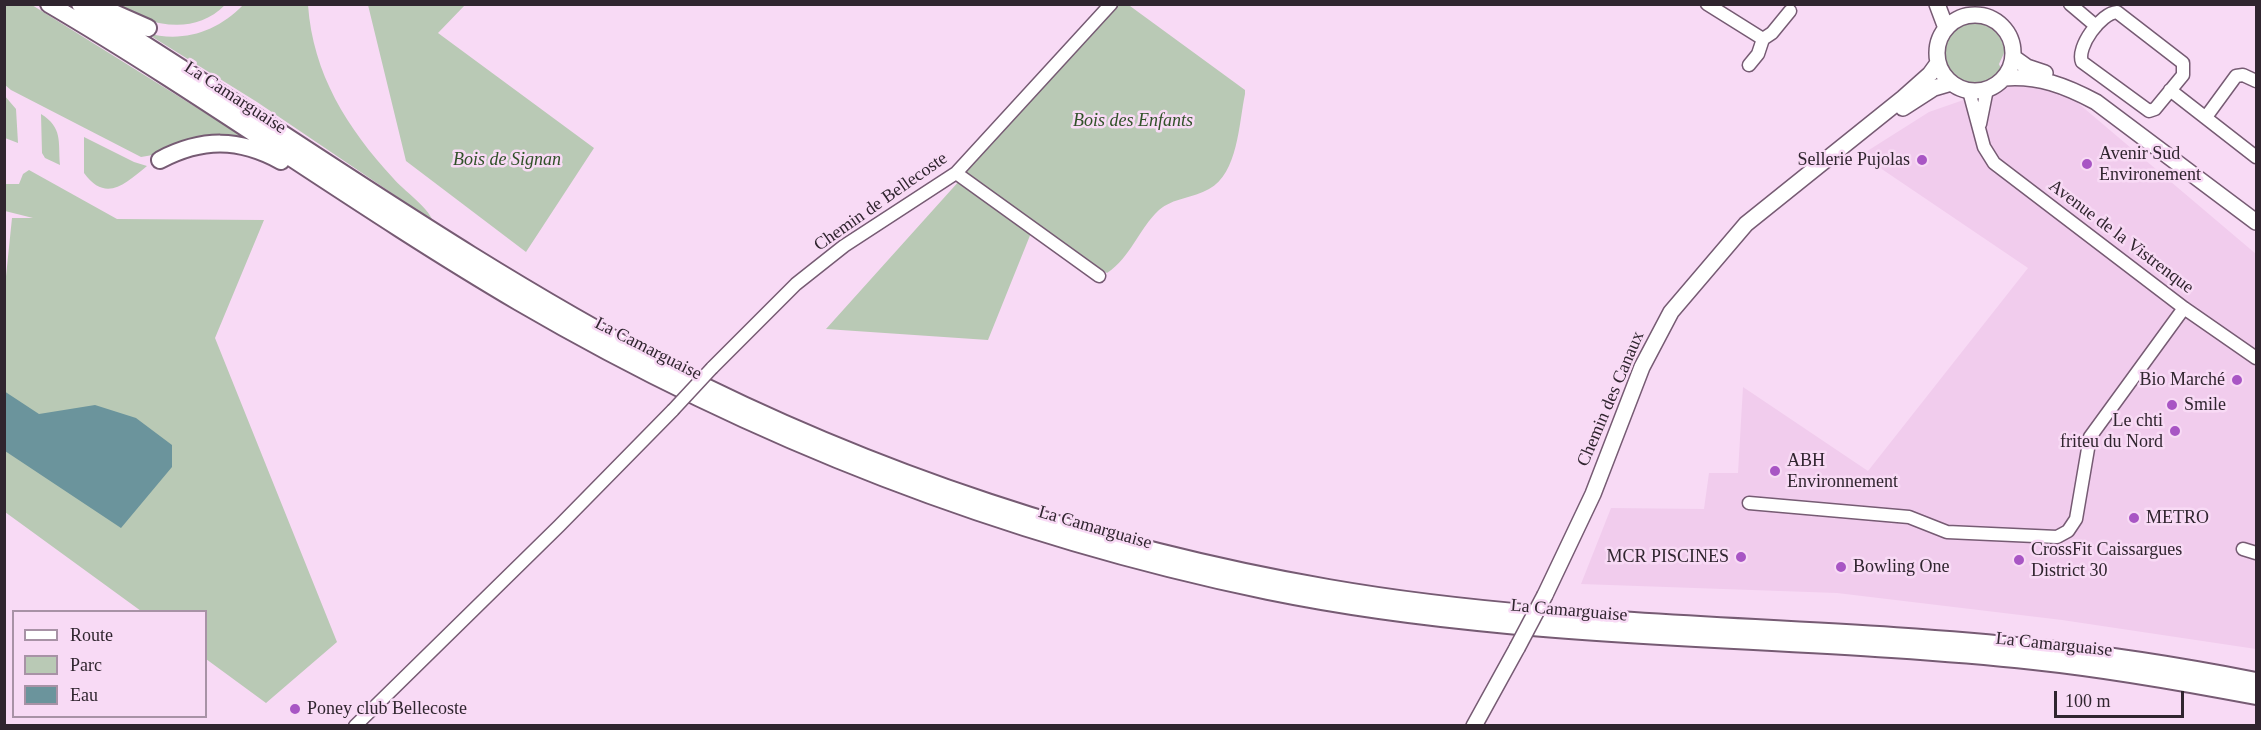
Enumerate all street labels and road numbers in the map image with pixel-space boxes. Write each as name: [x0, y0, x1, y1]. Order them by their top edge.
street label: La Camarguaise: [180, 57, 290, 139]
street label: Chemin de Bellecoste: [810, 148, 952, 256]
street label: Avenue de la Vistrenque: [2044, 175, 2198, 299]
street label: La Camarguaise: [591, 313, 705, 385]
street label: Chemin des Canaux: [1573, 328, 1649, 470]
street label: La Camarguaise: [1036, 501, 1154, 555]
street label: La Camarguaise: [1510, 595, 1628, 627]
street label: La Camarguaise: [1995, 628, 2113, 662]

